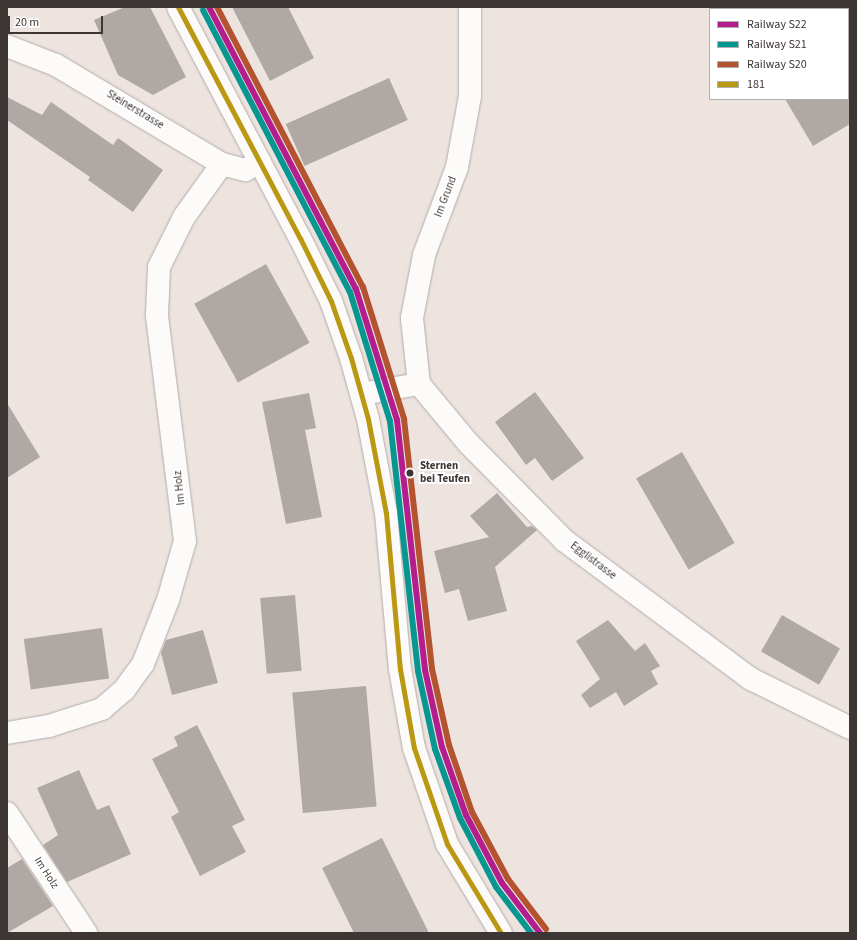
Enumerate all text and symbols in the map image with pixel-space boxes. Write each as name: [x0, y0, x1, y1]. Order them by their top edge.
scale bar: [10, 8, 105, 34]
legend: [709, 8, 849, 100]
text: 20 m: [15, 14, 39, 31]
text: Railway S22: [747, 16, 807, 33]
text: Railway S21: [747, 36, 807, 53]
text: Railway S20: [747, 56, 807, 73]
text: 181: [747, 76, 765, 93]
street label: Steinerstrasse: [104, 88, 166, 132]
street label: Im Grund: [432, 175, 460, 219]
place label: Sternen bei Teufen: [420, 460, 470, 486]
marker: Sternen bei Teufen: [403, 466, 417, 480]
street label: Im Holz: [172, 470, 188, 506]
street label: Egglistrasse: [567, 539, 619, 583]
street label: Im Holz: [31, 855, 61, 891]

